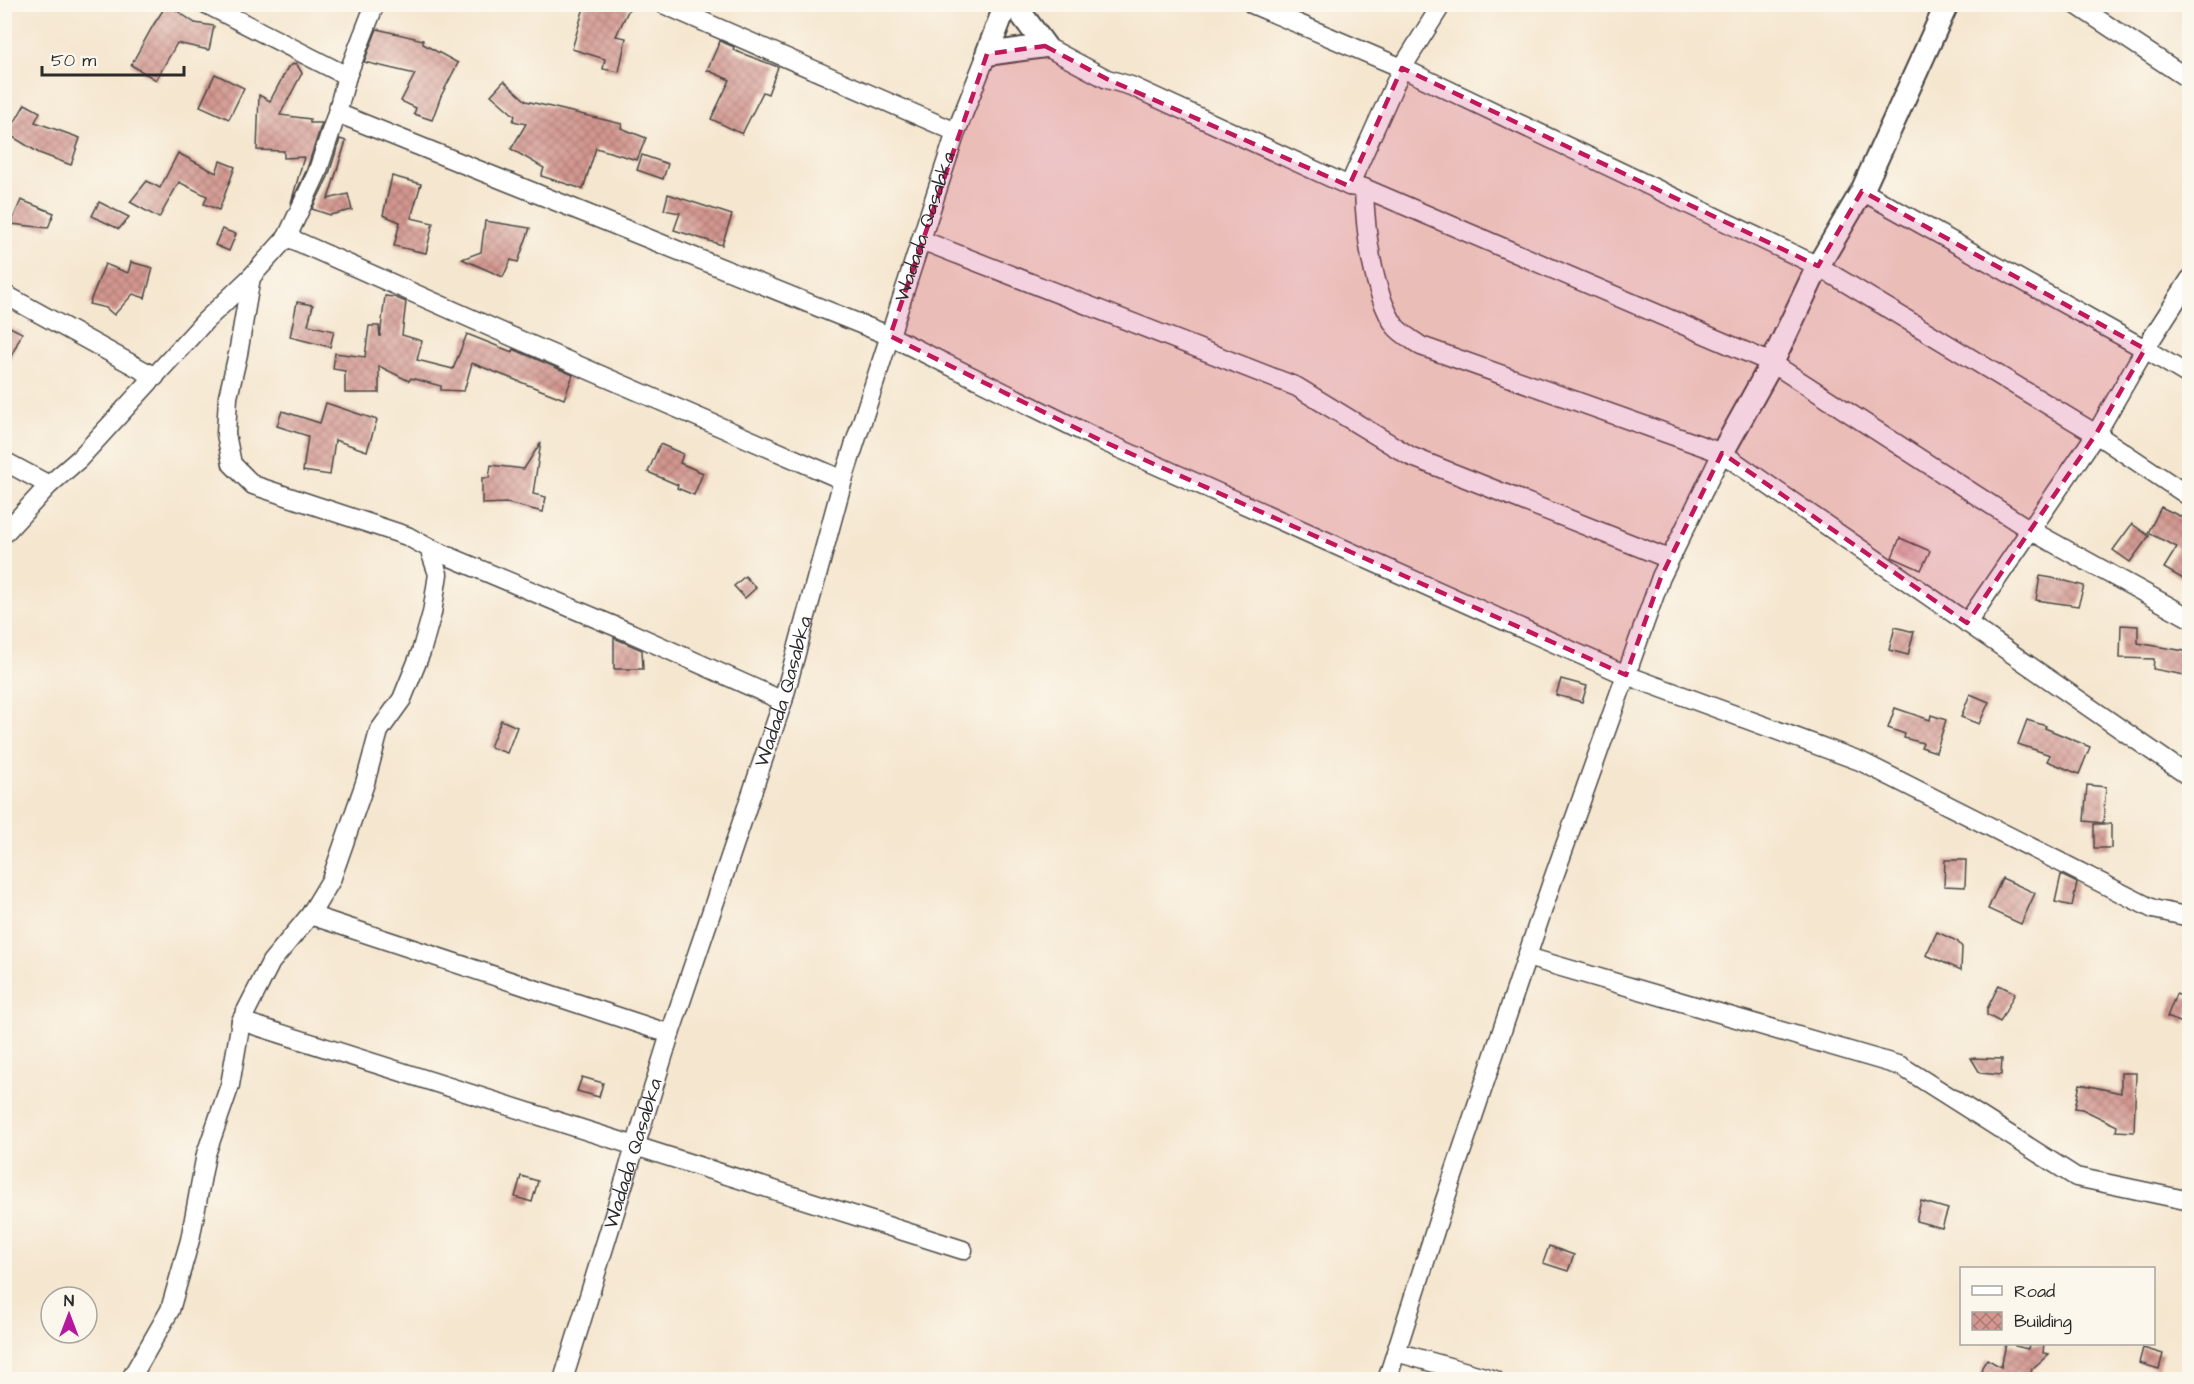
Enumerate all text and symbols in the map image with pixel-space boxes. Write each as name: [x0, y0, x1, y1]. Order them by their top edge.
scale bar: [42, 39, 184, 77]
text: 50 m: [51, 48, 96, 73]
street label: Wadada Qasabka: [888, 148, 963, 305]
street label: Wadada Qasabka: [748, 613, 819, 771]
street label: Wadada Qasabka: [597, 1075, 669, 1232]
legend: [1960, 1267, 2155, 1345]
text: Road: [2014, 1279, 2055, 1304]
north arrow: [39, 1285, 99, 1345]
text: N: [64, 1290, 74, 1312]
text: Building: [2014, 1309, 2072, 1335]

